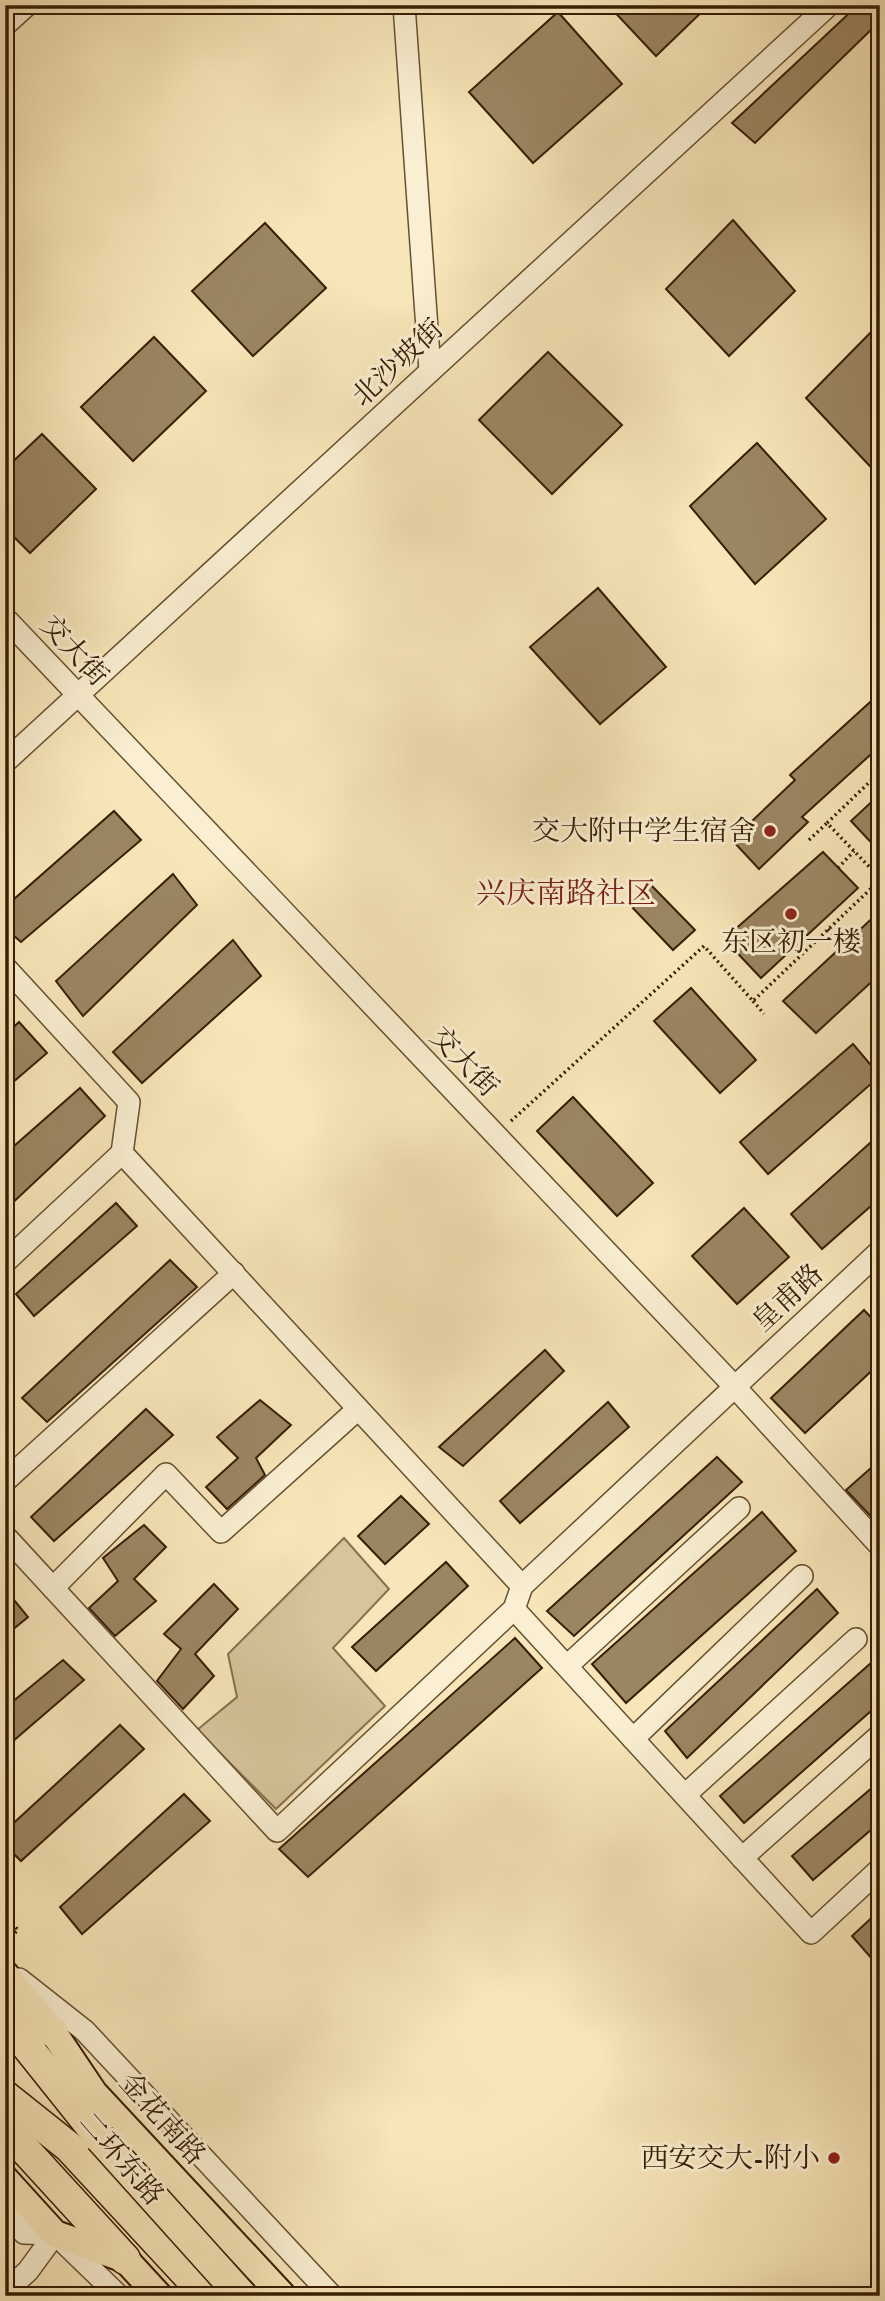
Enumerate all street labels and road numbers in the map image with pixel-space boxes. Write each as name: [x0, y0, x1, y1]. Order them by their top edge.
street label: 北沙坡街: [345, 312, 451, 414]
street label: 交大街: [33, 608, 115, 694]
street label: 交大街: [422, 1020, 506, 1104]
street label: 皇甫路: [745, 1257, 831, 1339]
street label: 金花南路: [112, 2066, 212, 2172]
street label: 二环东路: [71, 2105, 171, 2213]

